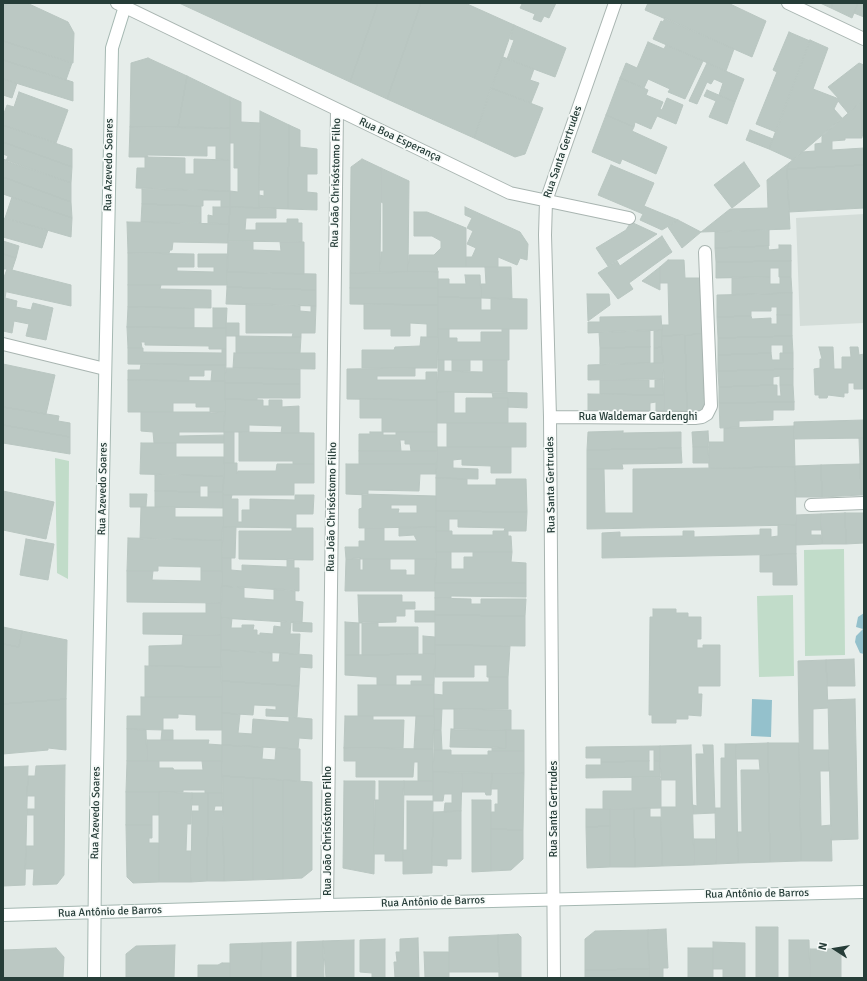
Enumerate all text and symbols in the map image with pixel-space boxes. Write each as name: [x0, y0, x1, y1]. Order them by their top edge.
street label: Rua Santa Gertrudes: [541, 104, 585, 200]
street label: Rua Boa Esperança: [357, 115, 443, 165]
street label: Rua Azevedo Soares: [102, 118, 116, 212]
street label: Rua João Chrisóstomo Filho: [328, 118, 344, 248]
street label: Rua Waldemar Gardenghi: [579, 410, 697, 424]
street label: Rua Santa Gertrudes: [544, 436, 558, 534]
street label: Rua Azevedo Soares: [96, 442, 110, 536]
street label: Rua João Chrisóstomo Filho: [324, 442, 340, 572]
street label: Rua Santa Gertrudes: [547, 761, 561, 857]
street label: Rua Azevedo Soares: [89, 766, 103, 860]
street label: Rua João Chrisóstomo Filho: [321, 766, 335, 896]
street label: Rua Antônio de Barros: [705, 886, 809, 902]
street label: Rua Antônio de Barros: [381, 894, 485, 910]
street label: Rua Antônio de Barros: [58, 904, 162, 920]
north arrow: [815, 929, 855, 969]
text: N: [816, 941, 830, 951]

